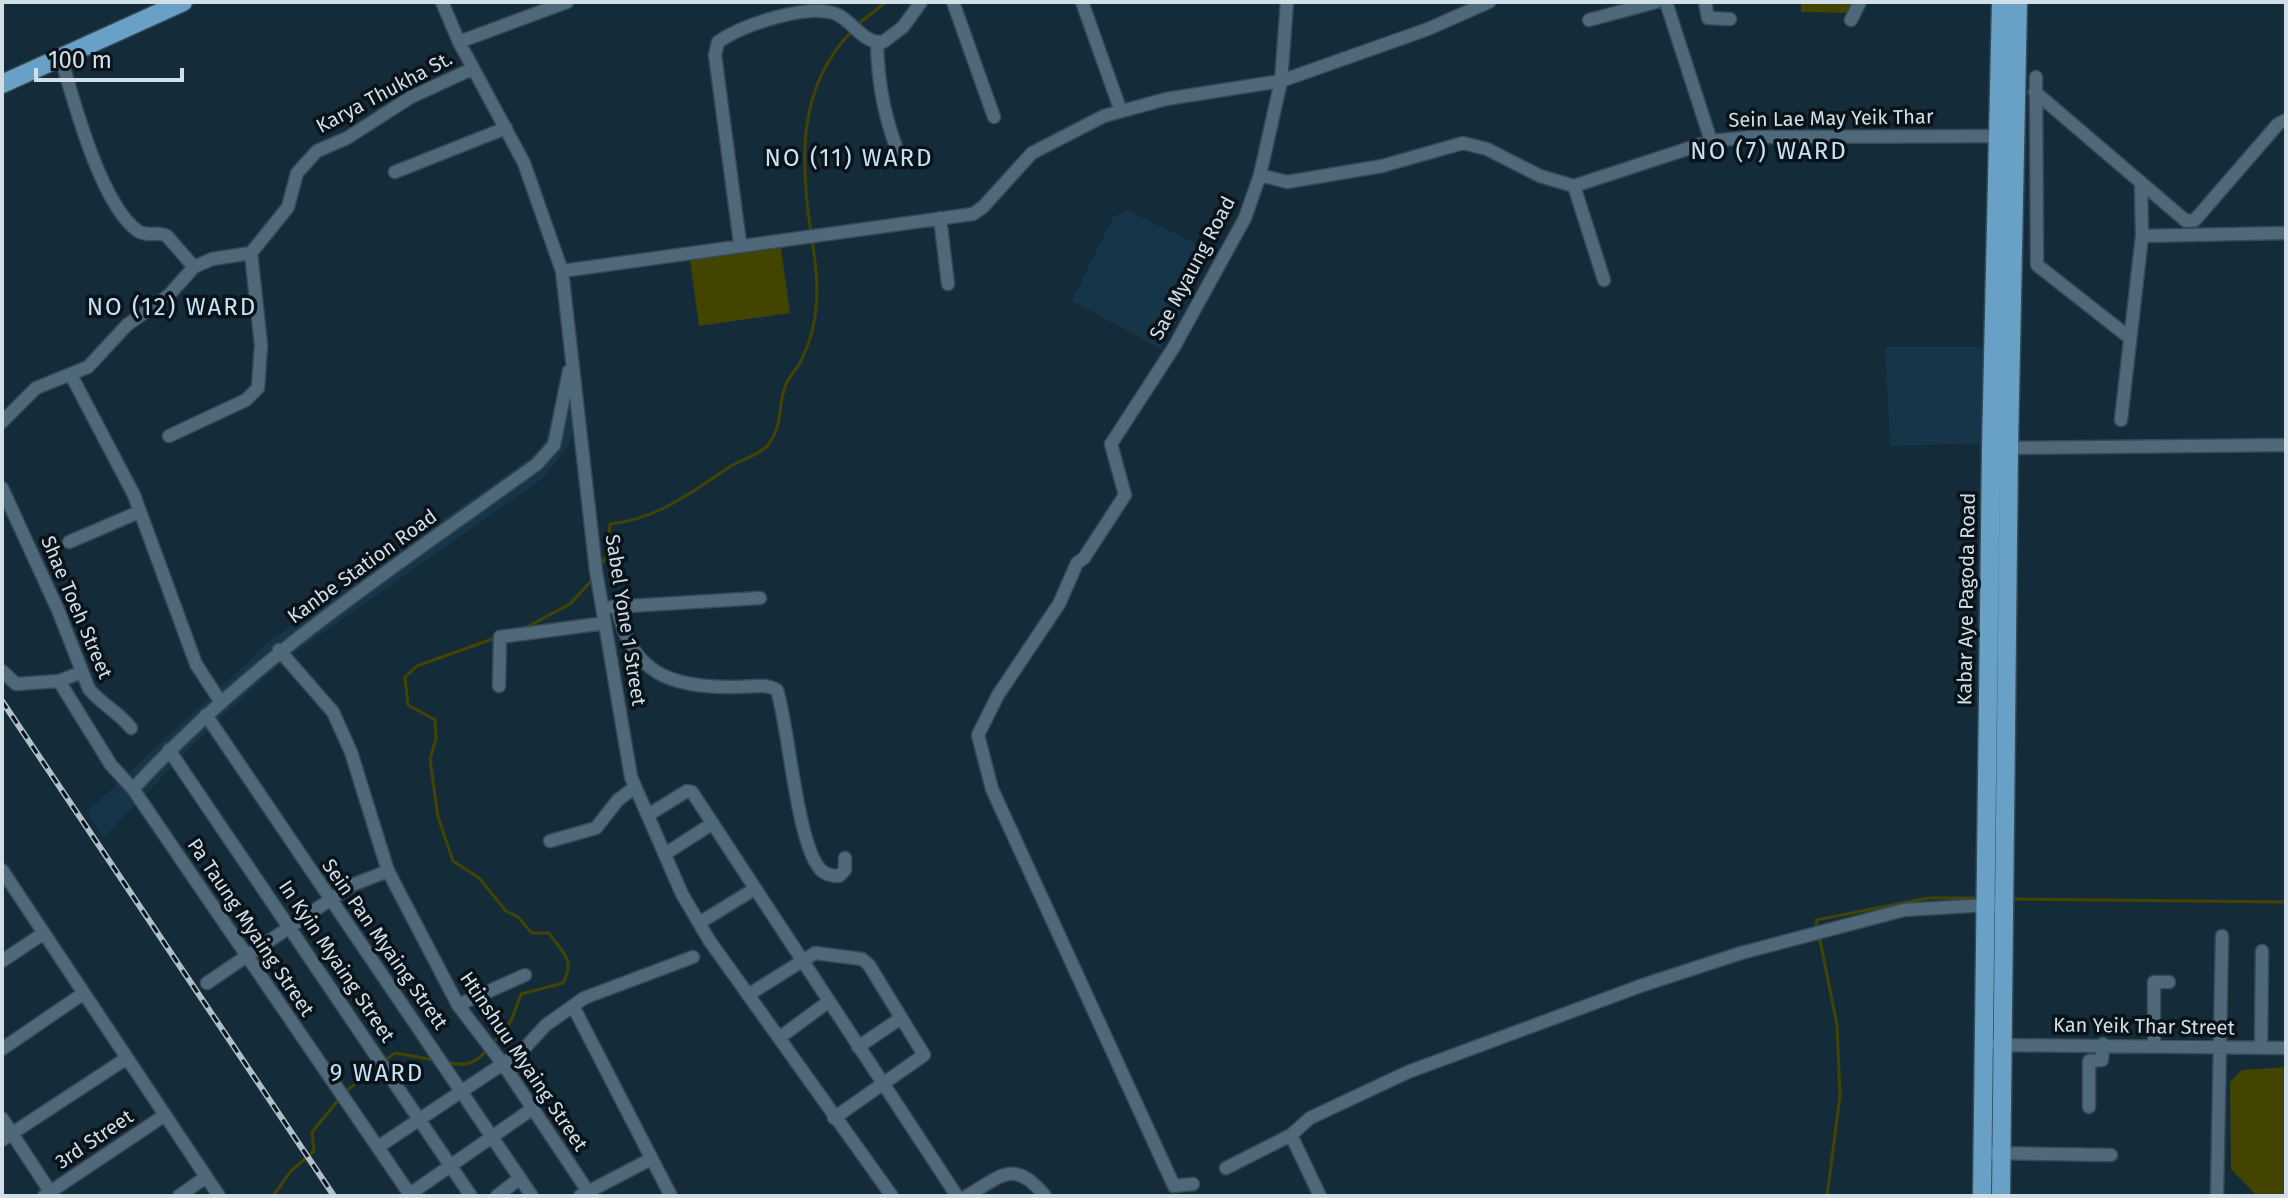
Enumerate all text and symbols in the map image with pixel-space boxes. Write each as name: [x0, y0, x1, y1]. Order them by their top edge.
scale bar: [36, 32, 182, 82]
text: 100 m: [48, 46, 112, 74]
street label: Karya Thukha St.: [312, 46, 456, 138]
street label: Sein Lae May Yeik Thar: [1728, 104, 1934, 132]
district label: NO (7) WARD: [1690, 137, 1848, 165]
district label: NO (11) WARD: [765, 144, 933, 172]
street label: Sae Myaung Road: [1144, 192, 1240, 344]
district label: NO (12) WARD: [87, 293, 257, 321]
street label: Kabar Aye Pagoda Road: [1952, 492, 1980, 706]
street label: Kanbe Station Road: [283, 504, 441, 628]
street label: Shae Toeh Street: [36, 532, 118, 683]
street label: Sabel Yone 1 Street: [601, 533, 652, 708]
street label: Pa Taung Myaing Street: [183, 834, 320, 1021]
street label: Sein Pan Myaing Strett: [317, 854, 453, 1034]
street label: In Kyin Myaing Street: [274, 875, 401, 1047]
street label: Htinshuu Myaing Street: [455, 967, 593, 1156]
street label: Kan Yeik Thar Street: [2053, 1012, 2236, 1040]
district label: 9 WARD: [330, 1059, 424, 1087]
street label: 3rd Street: [51, 1104, 138, 1174]

